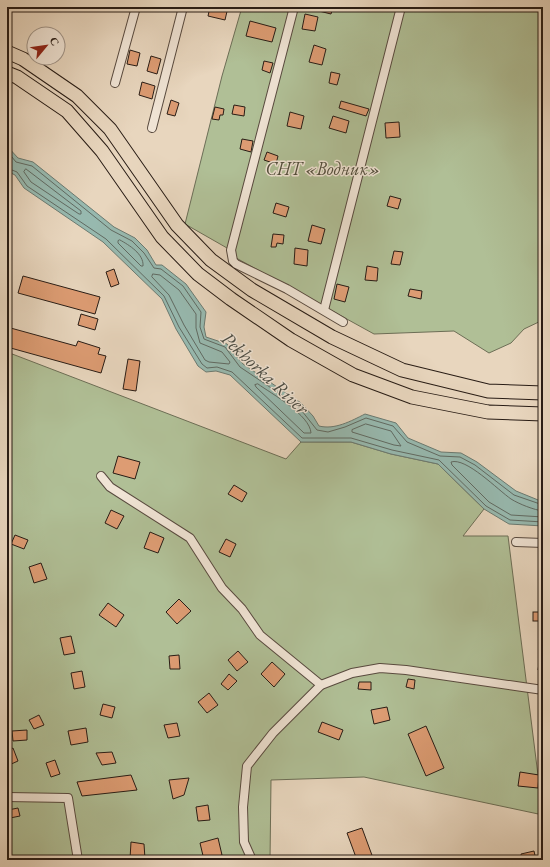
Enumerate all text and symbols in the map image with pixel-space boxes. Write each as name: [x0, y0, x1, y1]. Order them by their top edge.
north arrow: [26, 26, 66, 66]
text: С: [47, 34, 63, 48]
park label: СНТ «Водник»: [266, 157, 380, 180]
water label: Pekhorka River: [216, 326, 315, 421]

